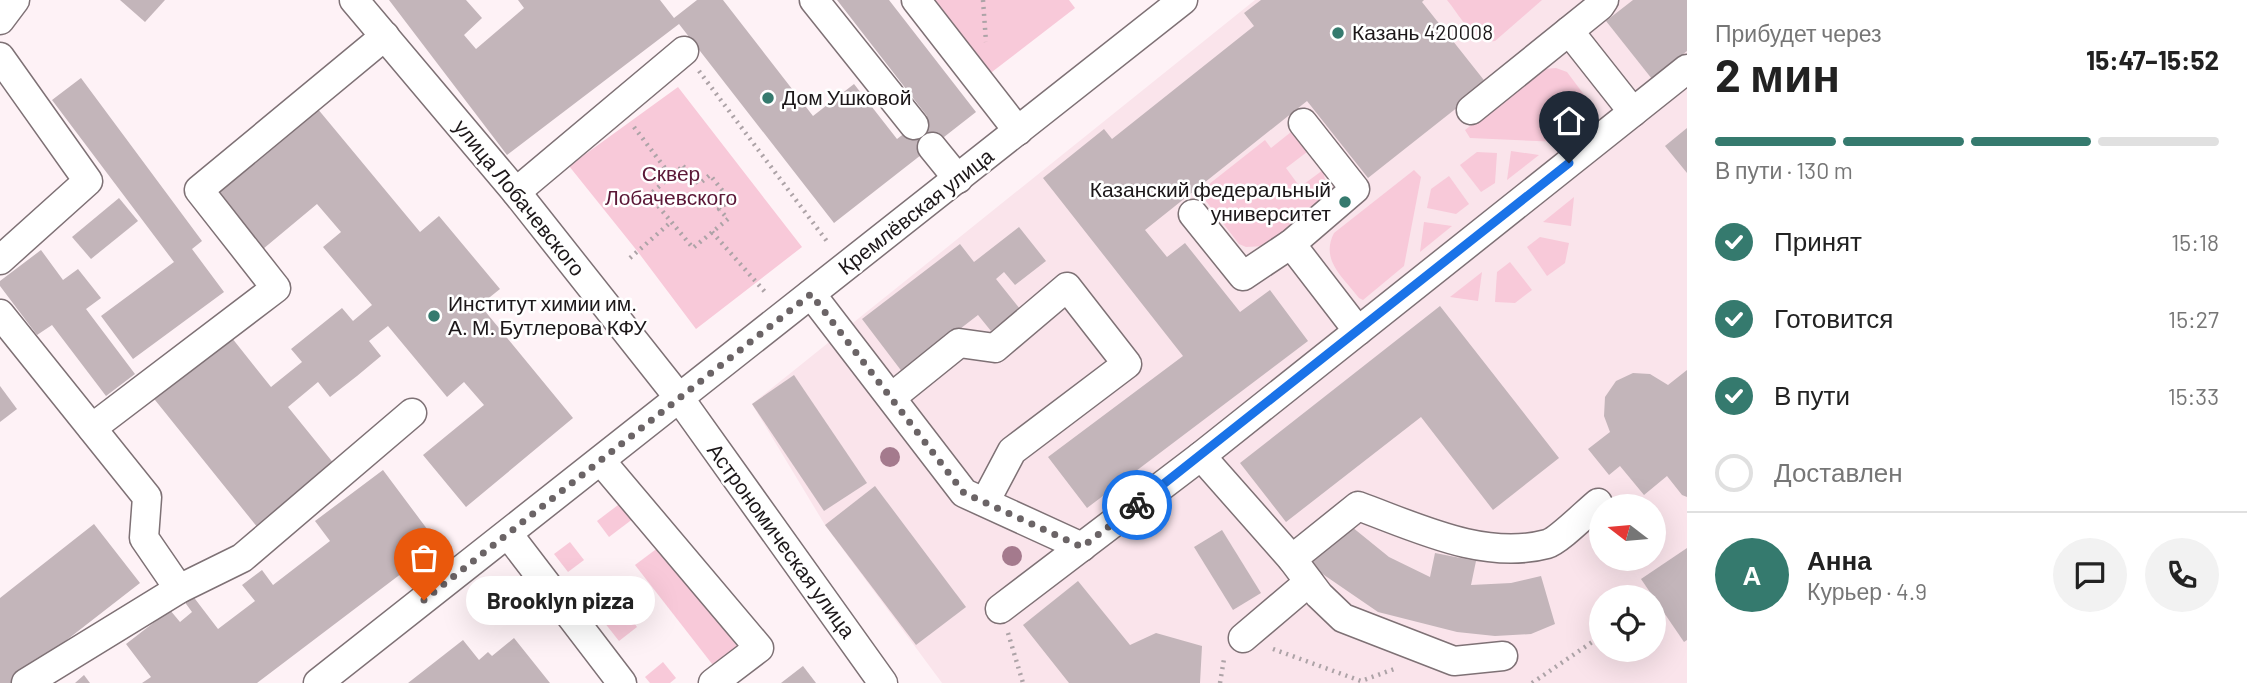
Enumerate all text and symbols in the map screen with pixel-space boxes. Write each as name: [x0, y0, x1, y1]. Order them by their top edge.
place label: Казань 420008: [1352, 19, 1493, 44]
text: Прибудет через: [1715, 19, 1882, 47]
marker: Казань 420008: [1330, 25, 1346, 41]
text: 15:47–15:52: [2086, 44, 2219, 75]
text: 2 мин: [1715, 46, 1840, 101]
place label: Дом Ушковой: [782, 84, 911, 109]
marker: Дом Ушковой: [760, 90, 776, 106]
pin: [1539, 91, 1599, 163]
icon: home: [1550, 102, 1588, 140]
street label: улица Лобачевского: [449, 114, 591, 280]
street label: Кремлёвская улица: [833, 142, 998, 279]
text: В пути · 130 m: [1715, 156, 1853, 184]
park label: Сквер Лобачевского: [605, 160, 737, 209]
place label: Казанский федеральный университет: [1090, 176, 1331, 225]
marker: Казанский федеральный университет: [1337, 194, 1353, 210]
icon: check: [1715, 223, 1753, 261]
text: Принят: [1774, 225, 1862, 256]
text: 15:18: [2171, 228, 2219, 256]
place label: Институт химии им. А. М. Бутлерова КФУ: [448, 290, 647, 339]
icon: check: [1715, 300, 1753, 338]
text: Готовится: [1774, 302, 1893, 333]
text: 15:27: [2168, 305, 2219, 333]
marker: Институт химии им. А. М. Бутлерова КФУ: [426, 308, 442, 324]
icon: check: [1715, 377, 1753, 415]
text: В пути: [1774, 379, 1850, 410]
text: 15:33: [2168, 382, 2219, 410]
street label: Астрономическая улица: [703, 438, 861, 643]
text: Доставлен: [1774, 456, 1903, 487]
courier: [1102, 470, 1172, 540]
icon: bike: [1118, 486, 1156, 524]
north arrow: [1589, 494, 1666, 570]
map controls: [1589, 494, 1666, 662]
pin: [394, 528, 454, 600]
button: chat: [2053, 538, 2127, 612]
button: phone: [2145, 538, 2219, 612]
icon: bag: [405, 539, 443, 577]
text: Анна: [1807, 544, 1872, 575]
text: А: [1743, 559, 1761, 590]
callout: Brooklyn pizza: [466, 576, 655, 624]
text: Курьер · 4.9: [1807, 577, 1927, 605]
button: locate: [1589, 585, 1666, 662]
text: Brooklyn pizza: [487, 586, 634, 614]

